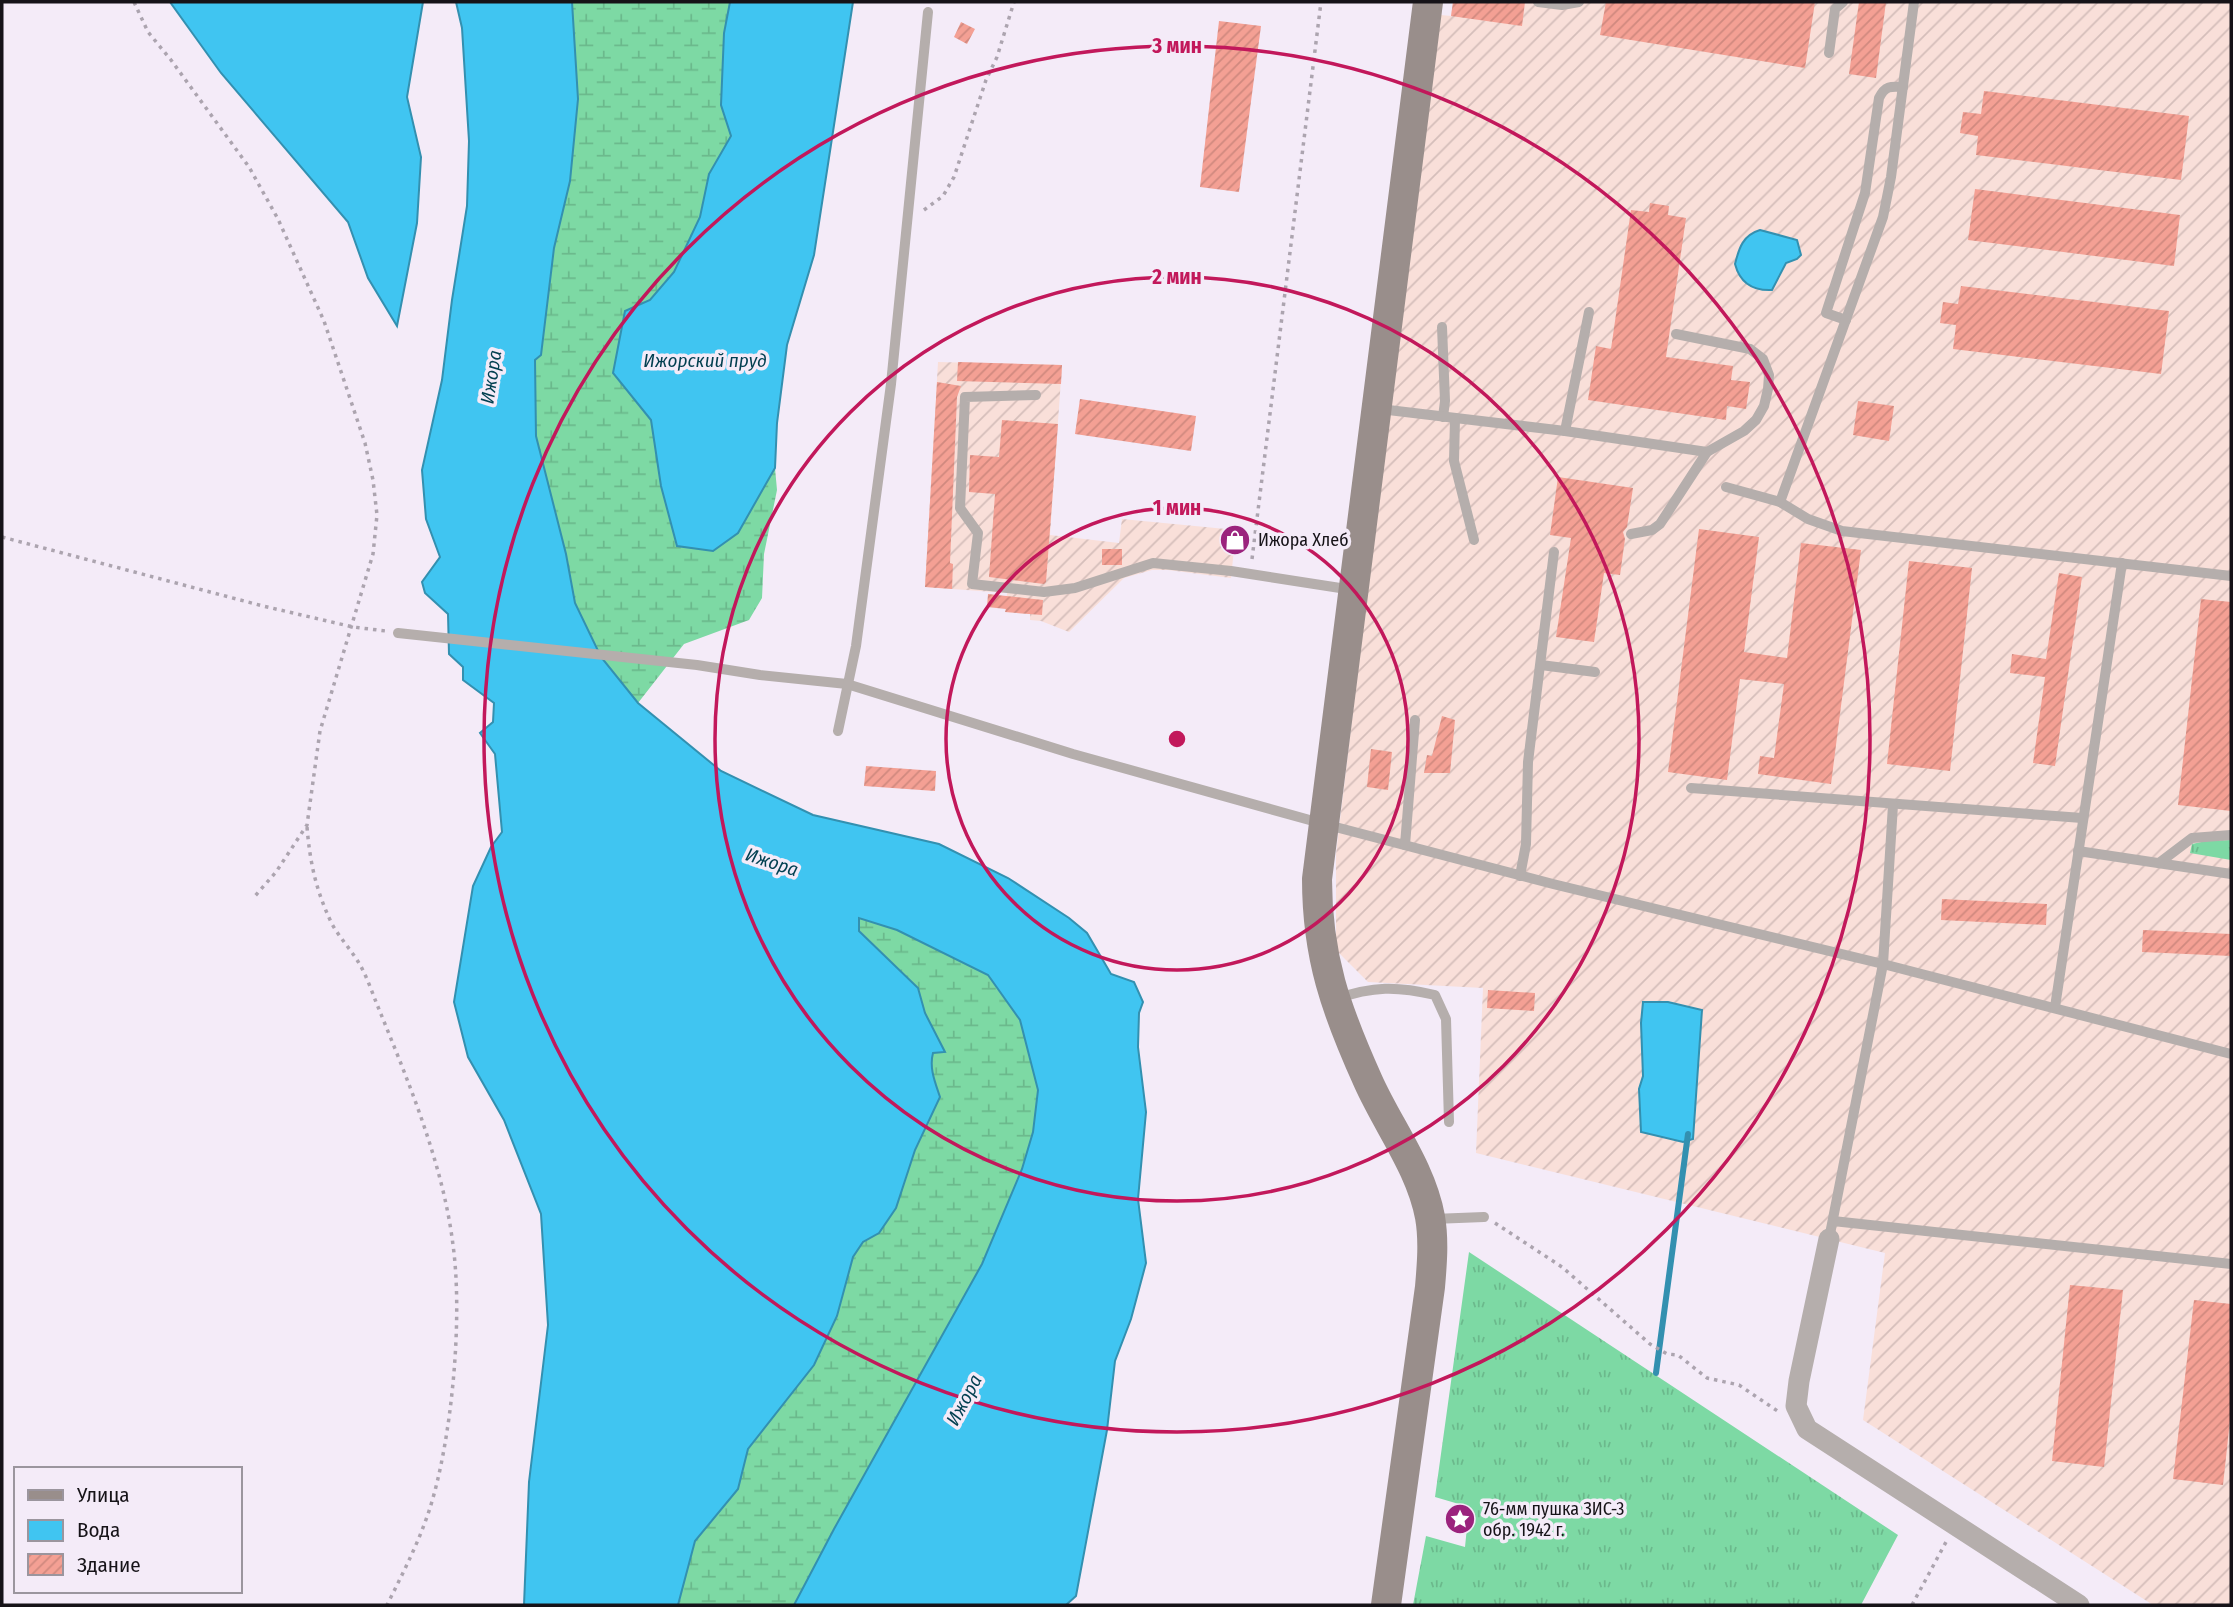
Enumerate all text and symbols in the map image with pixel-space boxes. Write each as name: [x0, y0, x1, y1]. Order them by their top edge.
text: 3 мин: [1151, 33, 1202, 59]
text: 2 мин: [1151, 264, 1202, 290]
water label: Ижора: [475, 348, 507, 406]
water label: Ижорский пруд: [643, 349, 767, 372]
text: 1 мин: [1153, 495, 1201, 521]
shop icon: Ижора Хлеб: [1218, 523, 1252, 557]
place label: Ижора Хлеб: [1258, 529, 1349, 551]
centre of rings: [1165, 727, 1189, 751]
water label: Ижора: [743, 843, 801, 881]
water label: Ижора: [941, 1371, 987, 1429]
legend: [14, 1467, 242, 1593]
text: Улица: [76, 1482, 130, 1508]
place label: 76-мм пушка ЗИС-3 обр. 1942 г.: [1483, 1498, 1624, 1541]
place icon: 76-мм пушка ЗИС-3 обр. 1942 г.: [1443, 1502, 1477, 1536]
text: Вода: [77, 1517, 120, 1543]
text: Здание: [77, 1552, 141, 1578]

